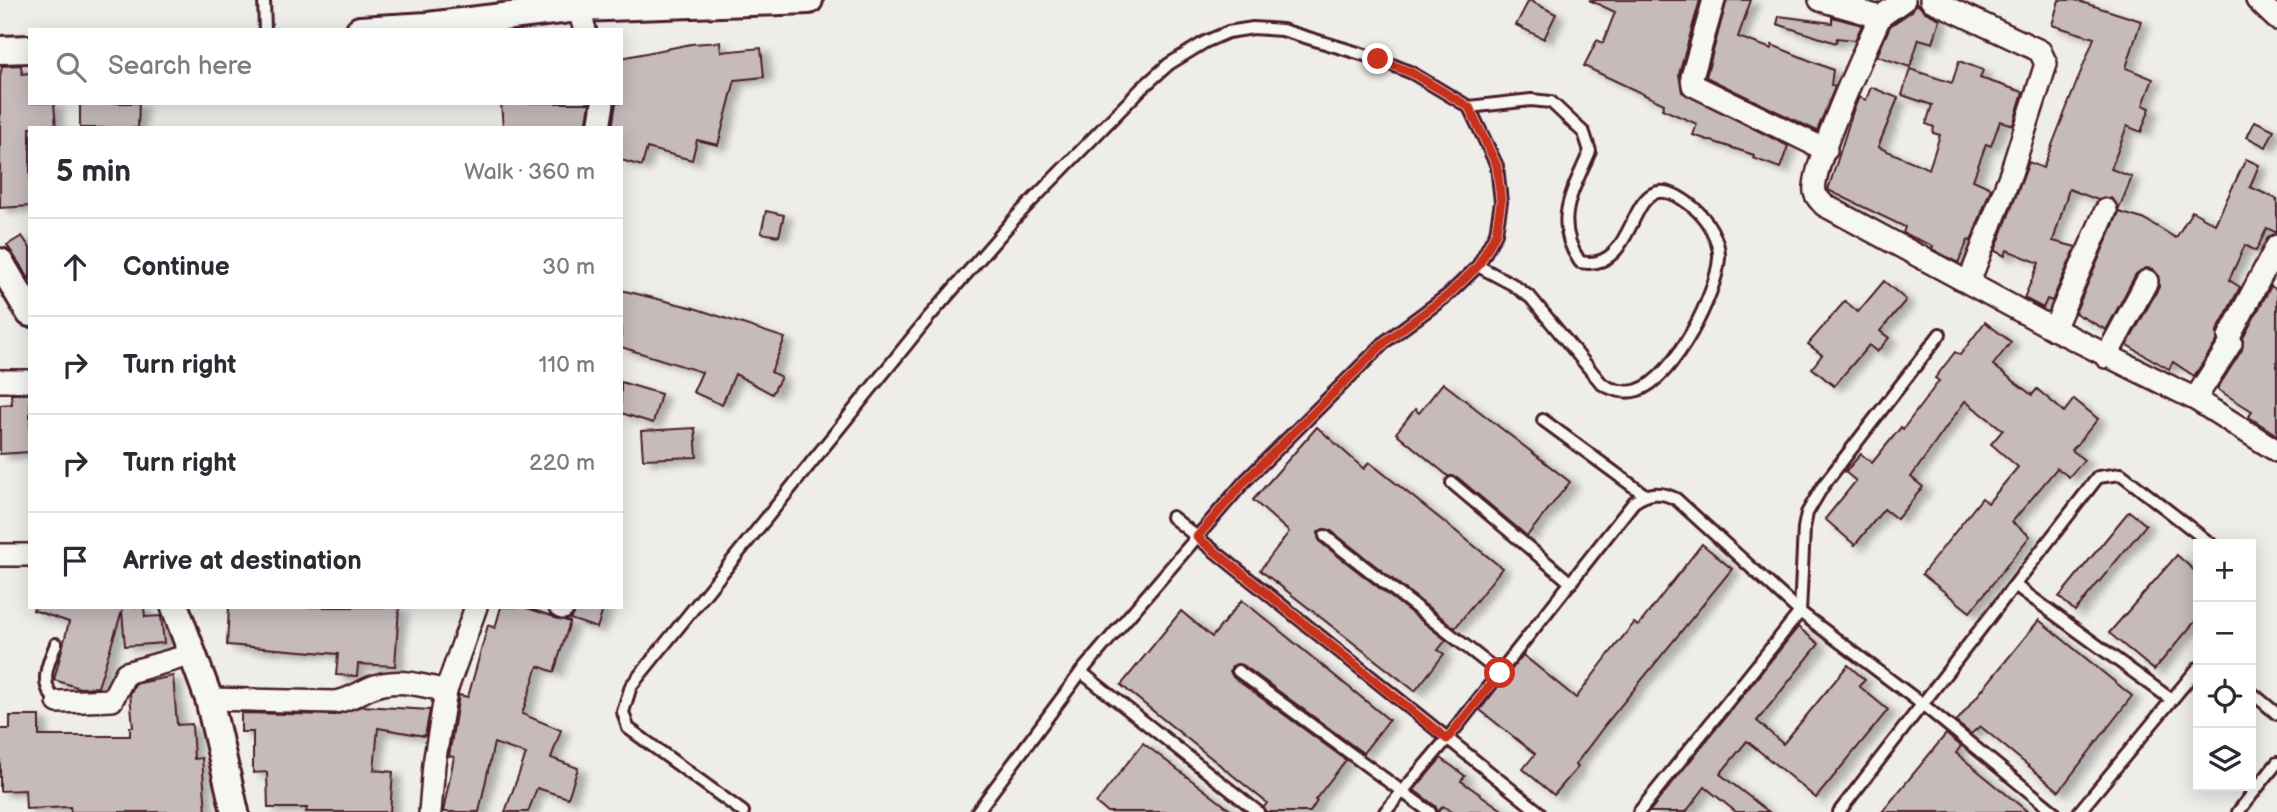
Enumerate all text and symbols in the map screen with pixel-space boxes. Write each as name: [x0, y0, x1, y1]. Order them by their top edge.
search box: [28, 28, 623, 105]
route end: [1362, 43, 1393, 74]
icon: search: [52, 48, 90, 86]
text: Search here: [108, 51, 252, 82]
text: 5 min: [56, 154, 131, 190]
text: Walk · 360 m: [464, 158, 595, 186]
icon: ahead: [56, 248, 94, 286]
text: Continue: [123, 252, 230, 283]
text: 30 m: [542, 253, 595, 281]
icon: right: [56, 346, 94, 384]
text: Turn right: [123, 350, 236, 381]
text: 110 m: [538, 351, 595, 379]
icon: right: [56, 444, 94, 482]
text: Turn right: [123, 448, 236, 479]
text: 220 m: [529, 449, 595, 477]
map controls: [2193, 539, 2256, 791]
button: +: [2193, 539, 2256, 602]
icon: arrive: [56, 542, 94, 580]
text: Arrive at destination: [123, 546, 362, 577]
button: −: [2193, 602, 2256, 665]
route start: [1484, 657, 1515, 688]
button: locate: [2193, 665, 2256, 728]
button: layers: [2193, 728, 2256, 791]

